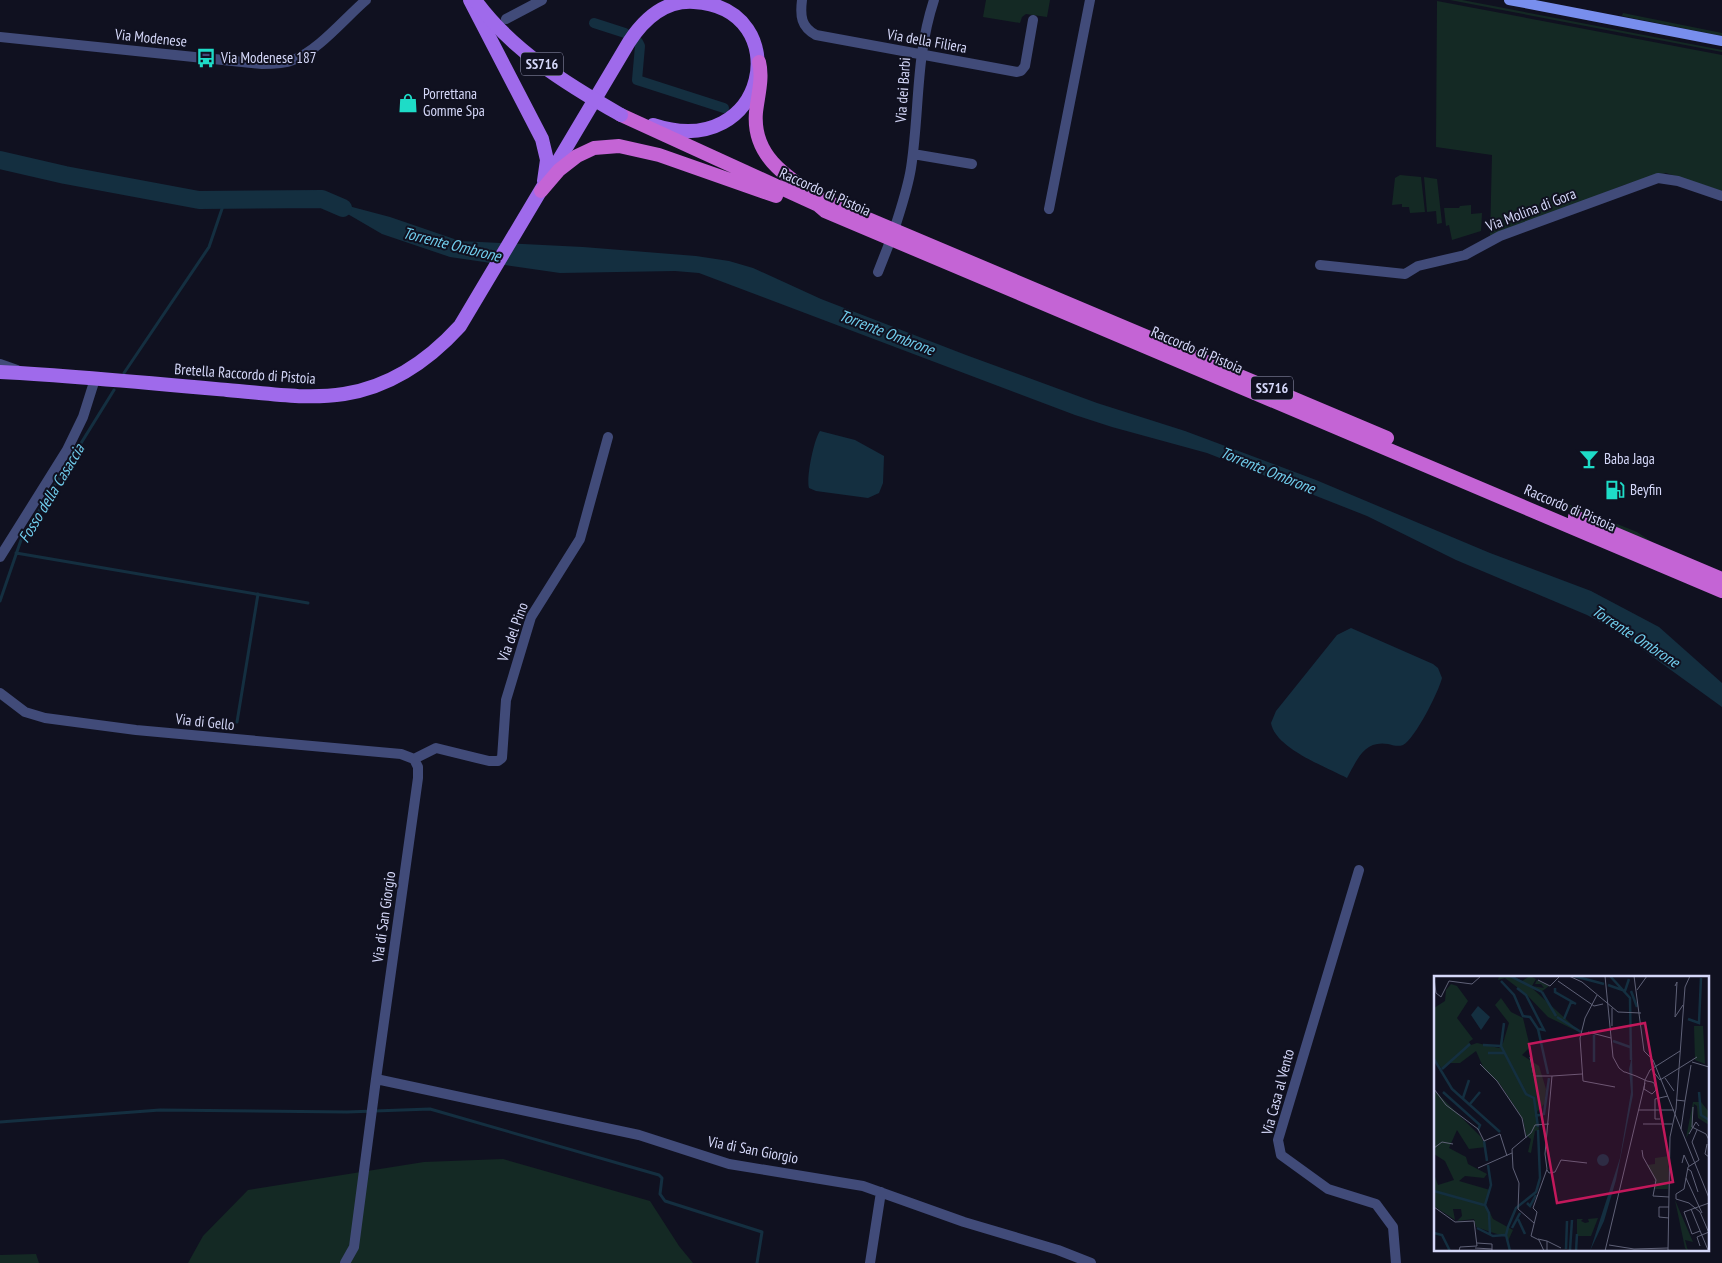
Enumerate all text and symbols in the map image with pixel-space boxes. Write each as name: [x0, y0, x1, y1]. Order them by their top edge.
street label: Via Modenese: [113, 24, 188, 51]
street label: Via della Filiera: [885, 24, 968, 57]
bus stop icon: Via Modenese 187: [195, 47, 217, 69]
place label: Via Modenese 187: [220, 48, 317, 67]
road number: SS716: [521, 52, 563, 76]
street label: Via dei Barbi: [891, 57, 914, 124]
place label: Porrettana Gomme Spa: [423, 84, 485, 120]
shop icon: Porrettana Gomme Spa: [397, 92, 419, 114]
street label: Raccordo di Pistoia: [777, 163, 874, 220]
street label: Via Molina di Gora: [1482, 184, 1578, 236]
water label: Torrente Ombrone: [401, 222, 504, 266]
water label: Torrente Ombrone: [837, 305, 939, 360]
street label: Raccordo di Pistoia: [1148, 322, 1246, 377]
street label: Bretella Raccordo di Pistoia: [174, 359, 316, 388]
road number: SS716: [1251, 376, 1293, 399]
water label: Fosso della Casaccia: [14, 439, 89, 546]
water label: Torrente Ombrone: [1218, 442, 1319, 499]
bar icon: Baba Jaga: [1578, 448, 1600, 470]
place label: Baba Jaga: [1604, 449, 1655, 468]
fuel station icon: Beyfin: [1604, 479, 1626, 501]
street label: Raccordo di Pistoia: [1521, 480, 1619, 535]
place label: Beyfin: [1630, 480, 1662, 499]
street label: Via del Pino: [493, 600, 532, 665]
water label: Torrente Ombrone: [1589, 600, 1685, 672]
street label: Via di Gello: [174, 709, 236, 734]
street label: Via di San Giorgio: [368, 870, 399, 965]
inset map: [1434, 976, 1710, 1250]
street label: Via Casa al Vento: [1257, 1047, 1298, 1138]
street label: Via di San Giorgio: [705, 1131, 800, 1168]

